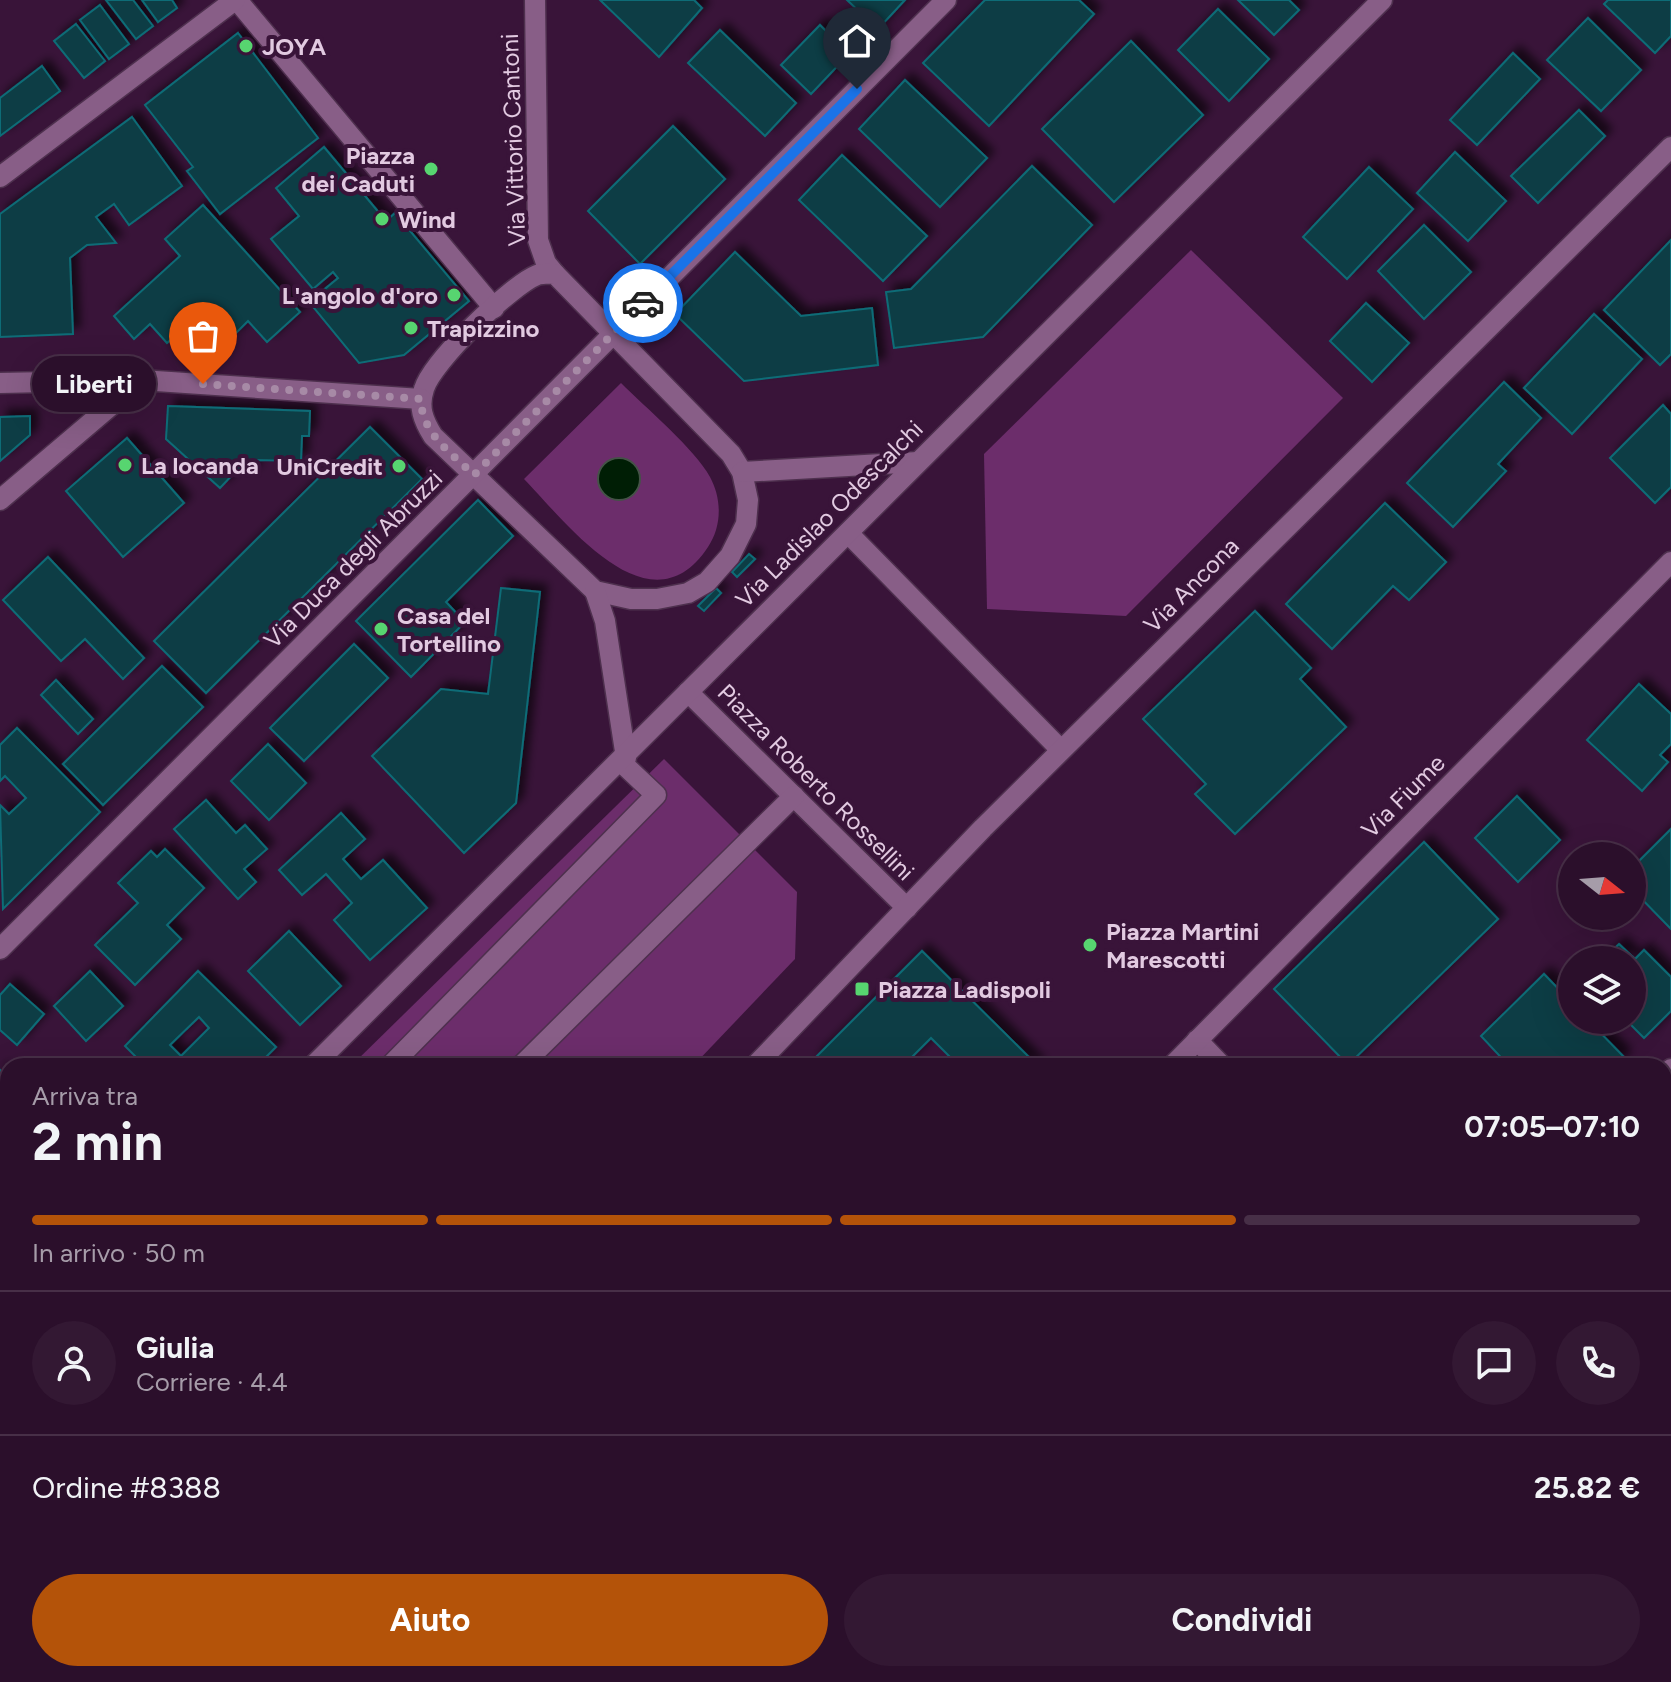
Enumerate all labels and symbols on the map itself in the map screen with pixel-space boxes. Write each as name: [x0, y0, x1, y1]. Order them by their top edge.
pin: [823, 7, 891, 89]
place label: JOYA: [262, 32, 326, 61]
street label: Via Vittorio Cantoni: [495, 33, 531, 247]
marker: JOYA: [237, 37, 255, 55]
place label: Piazza dei Caduti: [301, 141, 415, 198]
marker: Piazza dei Caduti: [422, 160, 440, 178]
place label: Wind: [398, 205, 456, 234]
marker: Wind: [373, 210, 391, 228]
courier: [603, 263, 683, 343]
place label: L'angolo d'oro: [282, 281, 438, 310]
marker: L'angolo d'oro: [445, 286, 463, 304]
pin: [169, 302, 237, 384]
place label: Trapizzino: [427, 314, 540, 343]
marker: Trapizzino: [402, 319, 420, 337]
callout: Liberti: [31, 356, 155, 412]
street label: Via Ladislao Odescalchi: [729, 414, 929, 614]
place label: La locanda: [141, 451, 259, 480]
place label: UniCredit: [276, 452, 383, 481]
marker: La locanda: [116, 456, 134, 474]
marker: UniCredit: [390, 457, 408, 475]
street label: Via Duca degli Abruzzi: [258, 464, 448, 654]
street label: Via Ancona: [1137, 531, 1245, 639]
place label: Casa del Tortellino: [397, 601, 501, 658]
marker: Casa del Tortellino: [372, 620, 390, 638]
street label: Piazza Roberto Rossellini: [712, 678, 920, 886]
street label: Via Fiume: [1355, 748, 1451, 844]
north arrow: [1558, 842, 1646, 930]
place label: Piazza Martini Marescotti: [1106, 917, 1259, 974]
marker: Piazza Martini Marescotti: [1081, 936, 1099, 954]
place label: Piazza Ladispoli: [878, 975, 1051, 1004]
marker: Piazza Ladispoli: [853, 980, 871, 998]

